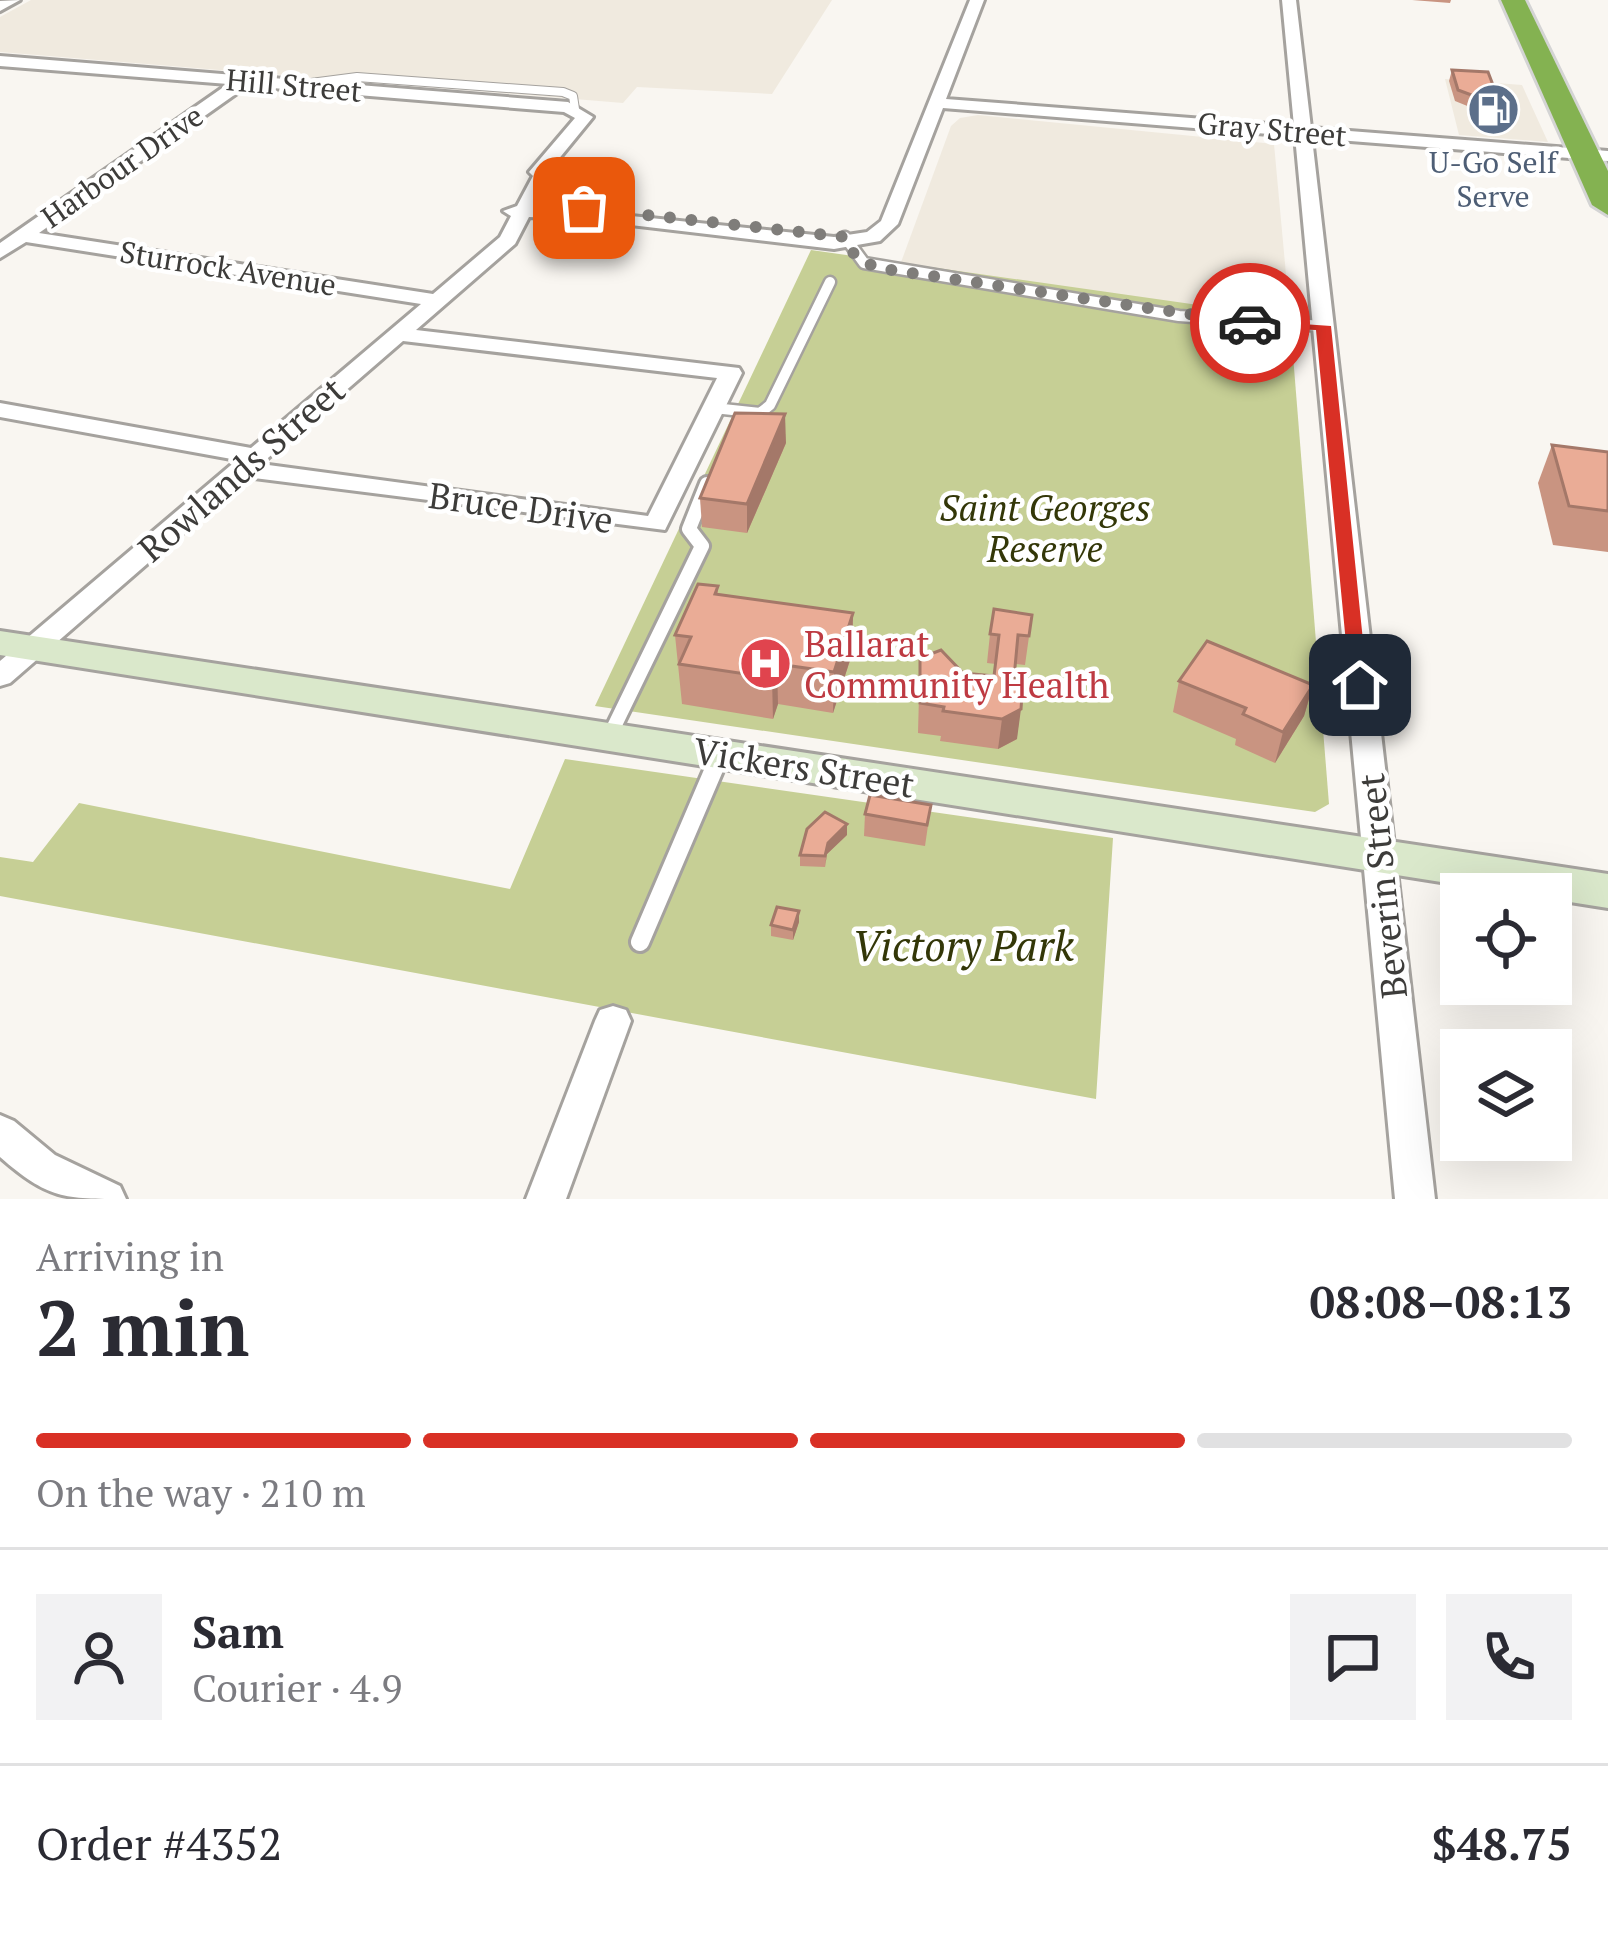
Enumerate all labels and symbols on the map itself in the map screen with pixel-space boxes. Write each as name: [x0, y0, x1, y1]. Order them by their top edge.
street label: Hill Street: [224, 59, 364, 111]
fuel station icon: U-Go Self Serve: [1465, 82, 1521, 138]
street label: Harbour Drive: [33, 95, 211, 237]
street label: Gray Street: [1196, 103, 1348, 155]
place label: U-Go Self Serve: [1429, 142, 1559, 216]
pin: [533, 157, 635, 259]
street label: Sturrock Avenue: [117, 231, 339, 305]
courier: [1190, 263, 1310, 383]
street label: Rowlands Street: [128, 366, 354, 572]
street label: Bruce Drive: [426, 471, 616, 543]
park label: Saint Georges Reserve: [940, 484, 1150, 572]
place label: Ballarat Community Health: [804, 620, 1109, 708]
pin: [1309, 634, 1411, 736]
hospital icon: Ballarat Community Health: [737, 636, 793, 692]
street label: Vickers Street: [690, 726, 918, 808]
street label: Beverin Street: [1347, 771, 1417, 1001]
park label: Victory Park: [852, 917, 1075, 973]

